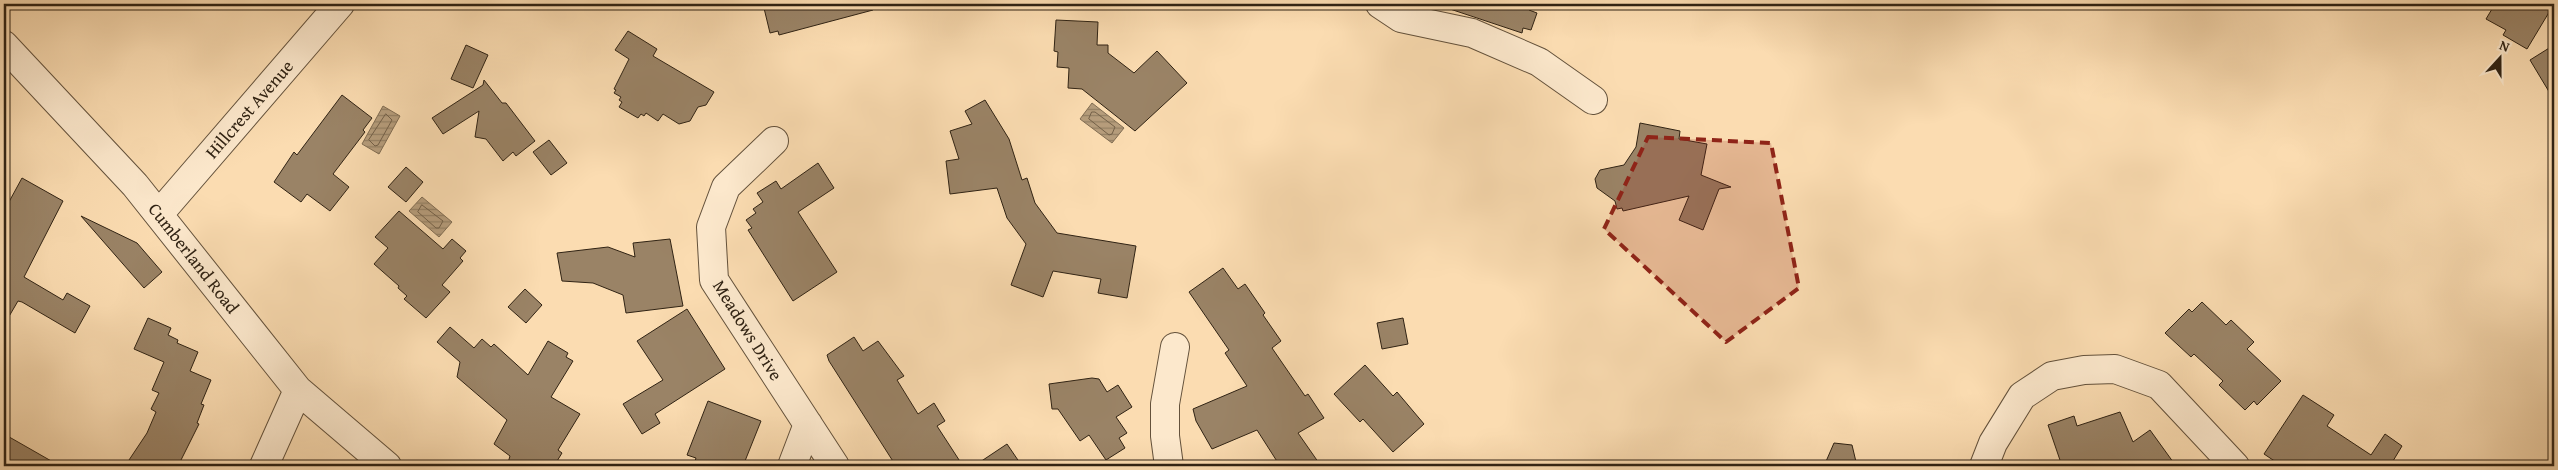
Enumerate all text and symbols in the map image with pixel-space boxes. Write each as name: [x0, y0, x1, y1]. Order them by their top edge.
north arrow: [2476, 32, 2526, 82]
text: N: [2497, 35, 2513, 57]
street label: Hillcrest Avenue: [198, 54, 300, 164]
street label: Cumberland Road: [142, 197, 246, 320]
street label: Meadows Drive: [706, 274, 790, 386]

